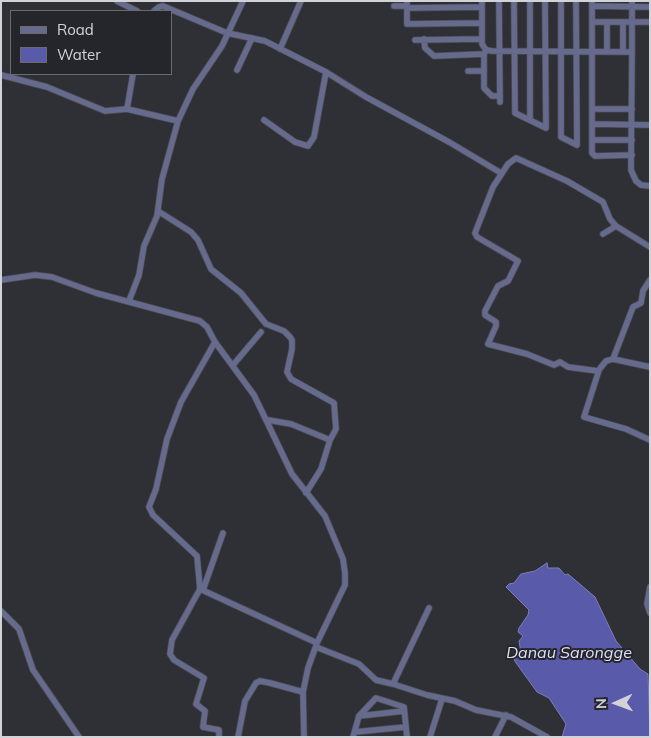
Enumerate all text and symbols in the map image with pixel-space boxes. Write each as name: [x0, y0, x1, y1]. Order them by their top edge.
legend: [10, 10, 172, 75]
text: Road: [57, 20, 94, 39]
text: Water: [57, 45, 101, 64]
water label: Danau Sarongge: [506, 643, 632, 663]
north arrow: [591, 678, 641, 728]
text: N: [592, 698, 610, 709]

